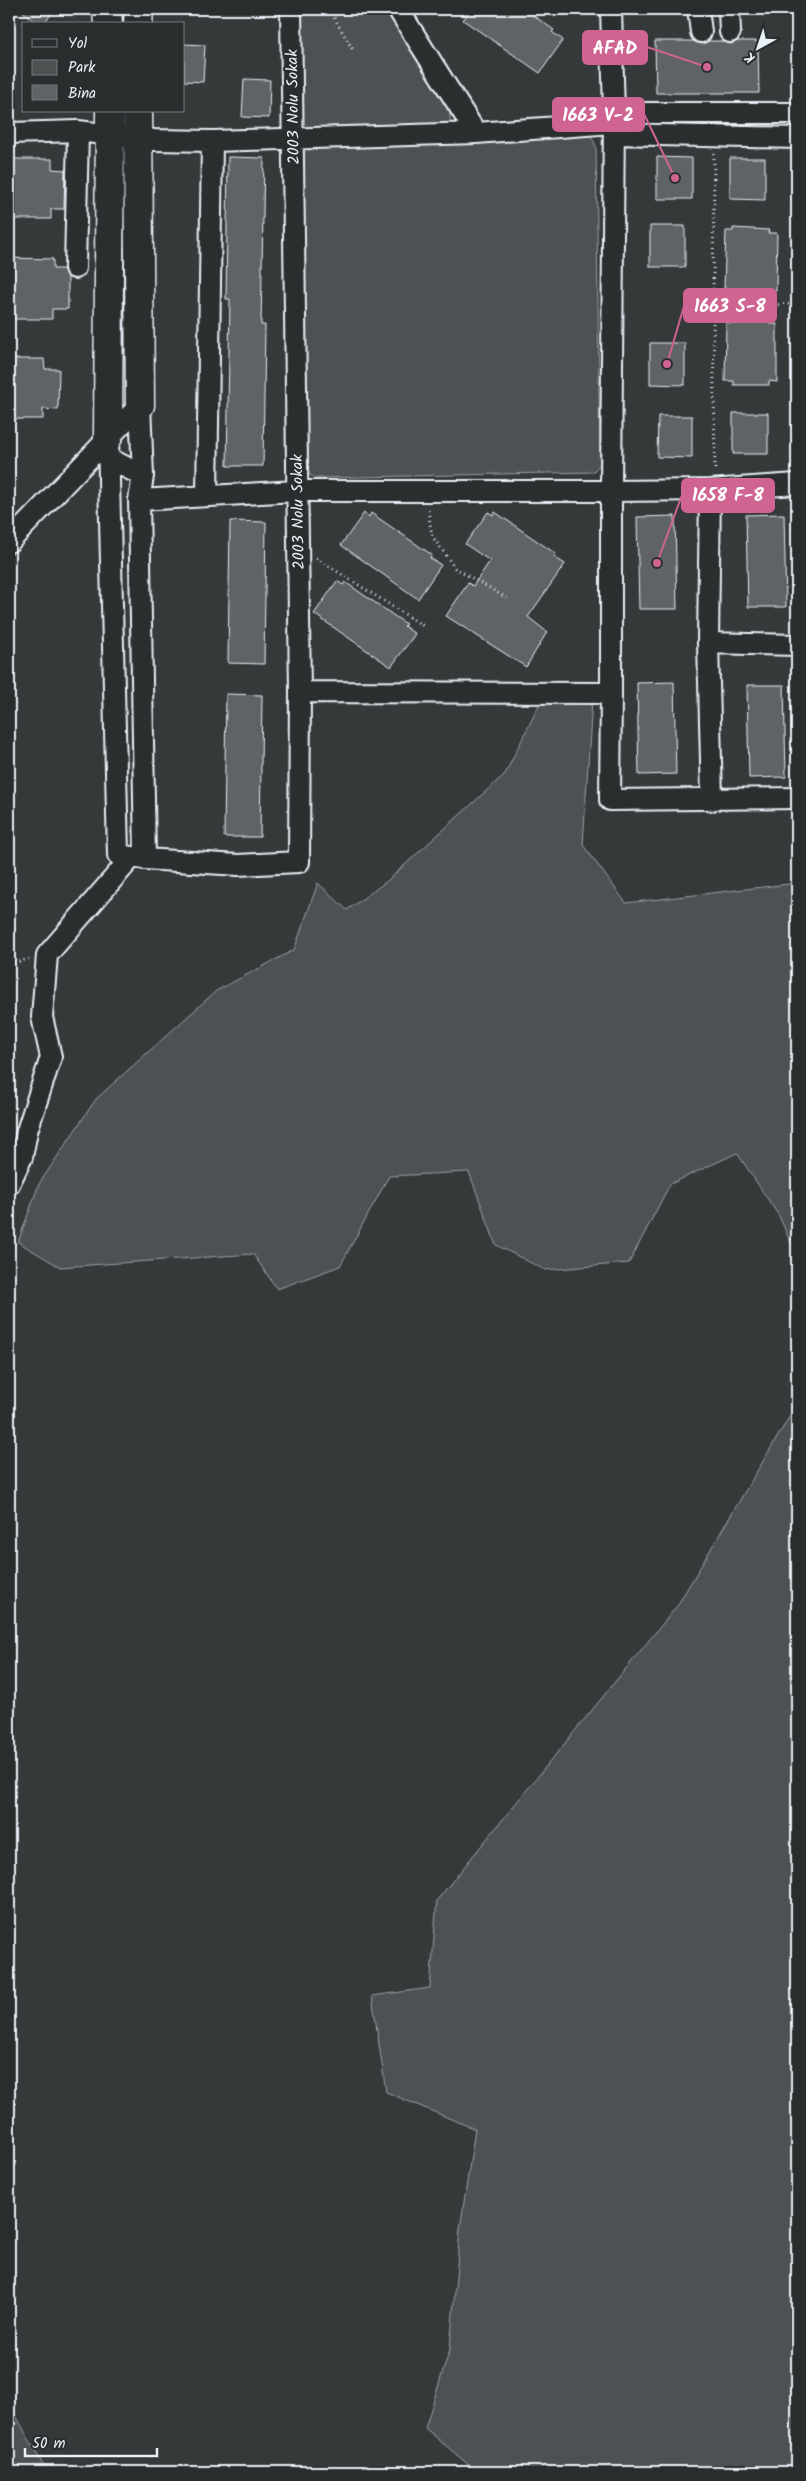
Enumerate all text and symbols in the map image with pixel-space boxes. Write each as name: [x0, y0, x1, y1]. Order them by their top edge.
legend: [22, 22, 185, 112]
north arrow: [734, 22, 784, 72]
callout: AFAD: [583, 31, 647, 64]
text: Yol: [68, 32, 87, 56]
text: AFAD: [593, 35, 637, 64]
text: K: [740, 46, 761, 68]
street label: 2003 Nolu Sokak: [280, 49, 307, 165]
text: Park: [68, 56, 96, 80]
text: Bina: [68, 82, 96, 106]
callout: 1663 V-2: [553, 98, 644, 131]
text: 1663 V-2: [562, 102, 634, 131]
callout: 1663 S-8: [684, 289, 776, 322]
text: 1663 S-8: [694, 293, 766, 322]
street label: 2003 Nolu Sokak: [285, 454, 312, 570]
callout: 1658 F-8: [682, 479, 774, 512]
text: 1658 F-8: [692, 482, 764, 511]
scale bar: [25, 2426, 158, 2458]
text: 50 m: [32, 2432, 66, 2456]

